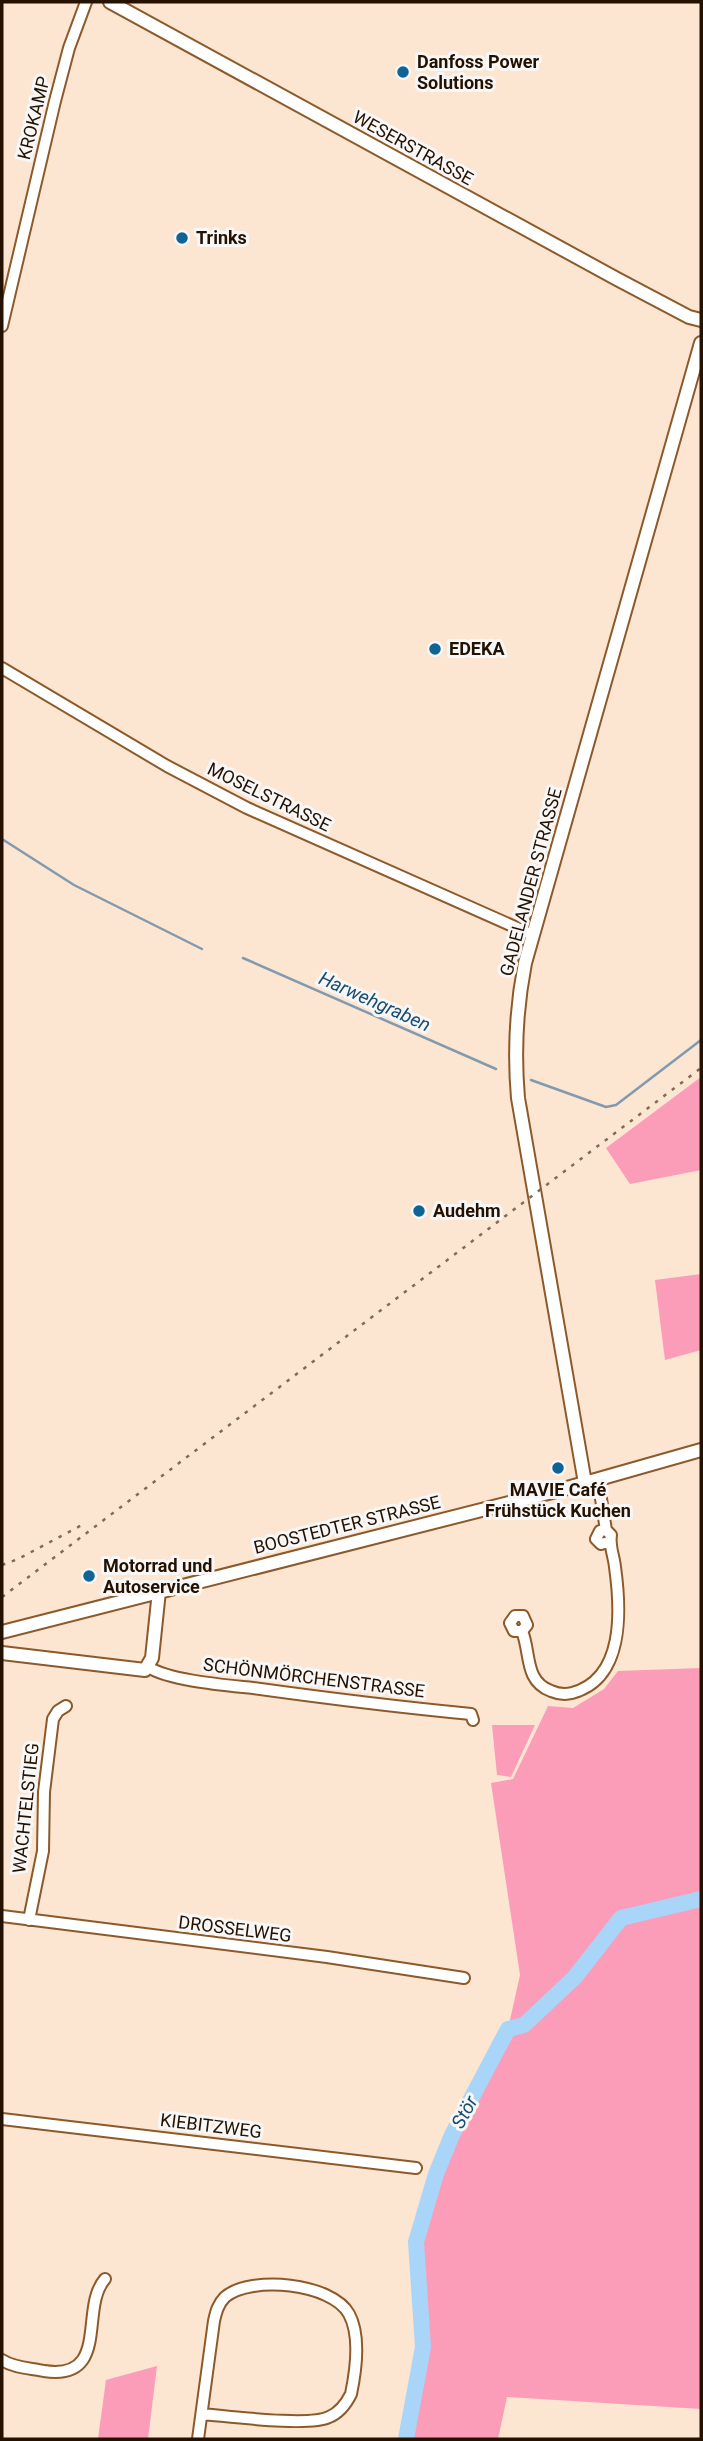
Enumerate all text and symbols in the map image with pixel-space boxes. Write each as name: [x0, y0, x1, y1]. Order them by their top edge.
place label: Danfoss Power Solutions: [417, 51, 540, 93]
marker: Danfoss Power Solutions: [395, 64, 411, 80]
street label: KROKAMP: [13, 74, 54, 162]
street label: WESERSTRASSE: [350, 106, 477, 189]
place label: Trinks: [196, 227, 247, 248]
marker: Trinks: [174, 230, 190, 246]
place label: EDEKA: [449, 638, 505, 659]
marker: EDEKA: [427, 641, 443, 657]
street label: MOSELSTRASSE: [204, 758, 334, 835]
street label: GADELANDER STRASSE: [495, 785, 566, 978]
water label: Harwehgraben: [315, 967, 434, 1036]
place label: Audehm: [433, 1200, 501, 1221]
marker: Audehm: [411, 1203, 427, 1219]
marker: MAVIE Café Frühstück Kuchen: [550, 1460, 566, 1476]
place label: MAVIE Café Frühstück Kuchen: [485, 1479, 631, 1521]
street label: BOOSTEDTER STRASSE: [251, 1491, 442, 1558]
place label: Motorrad und Autoservice: [103, 1555, 212, 1597]
marker: Motorrad und Autoservice: [81, 1568, 97, 1584]
street label: SCHÖNMÖRCHENSTRASSE: [202, 1653, 426, 1702]
street label: WACHTELSTIEG: [8, 1742, 43, 1874]
street label: DROSSELWEG: [177, 1911, 293, 1946]
water label: Stör: [446, 2091, 483, 2132]
street label: KIEBITZWEG: [159, 2109, 263, 2142]

